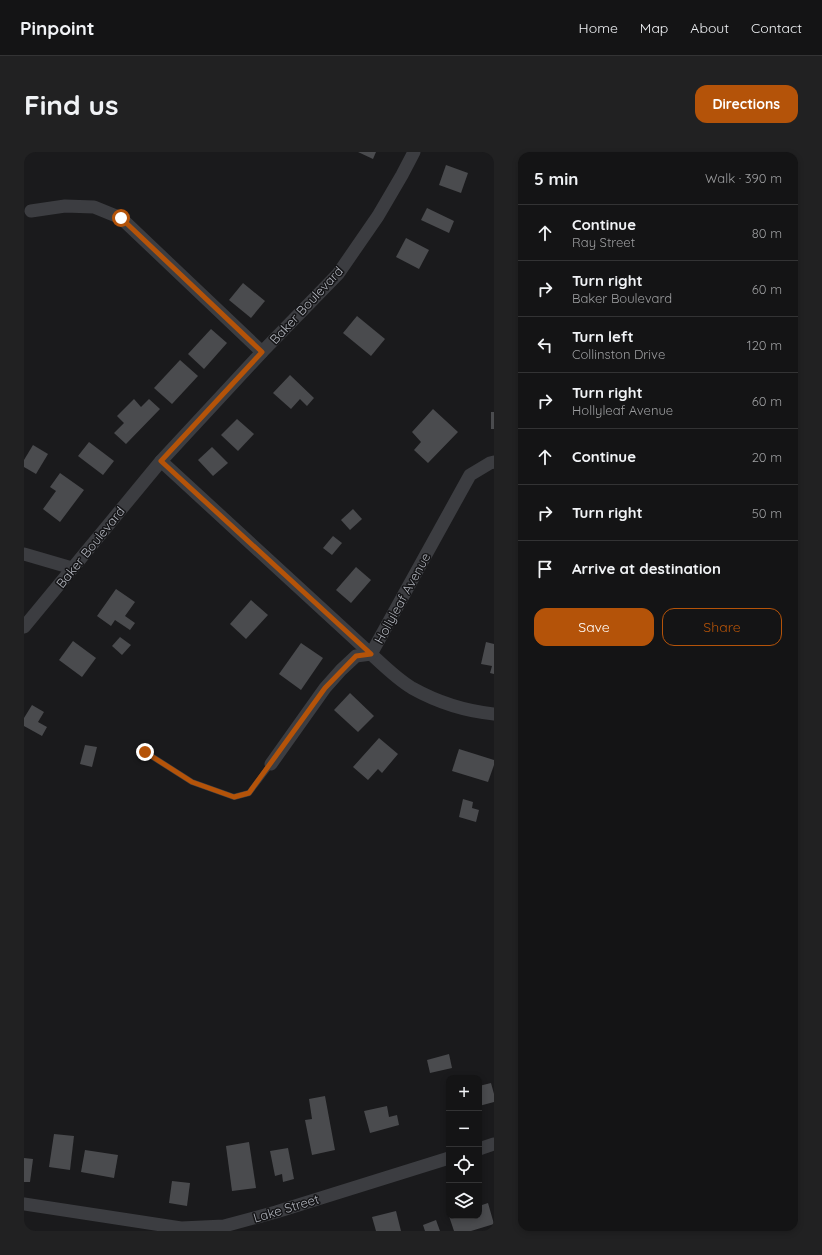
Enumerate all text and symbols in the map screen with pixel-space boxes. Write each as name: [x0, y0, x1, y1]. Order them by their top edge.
text: Pinpoint: [20, 16, 95, 40]
text: Home: [579, 19, 618, 37]
text: Map: [640, 19, 668, 37]
text: About: [690, 19, 729, 37]
text: Contact: [751, 19, 802, 37]
button: Directions: [695, 85, 798, 123]
text: Find us: [24, 87, 118, 122]
text: 5 min: [534, 168, 578, 189]
text: Walk · 390 m: [705, 170, 782, 186]
route start: [112, 209, 130, 227]
text: Continue: [572, 215, 636, 234]
icon: ahead: [534, 222, 556, 244]
text: 80 m: [752, 225, 782, 241]
text: Ray Street: [572, 234, 635, 250]
street label: Baker Boulevard: [266, 263, 346, 347]
text: Turn right: [572, 271, 643, 290]
icon: right: [534, 278, 556, 300]
text: 60 m: [752, 281, 782, 297]
text: Baker Boulevard: [572, 290, 672, 306]
text: Turn left: [572, 327, 634, 346]
icon: left: [534, 334, 556, 356]
text: 120 m: [747, 337, 782, 353]
text: Collinston Drive: [572, 346, 665, 362]
text: Turn right: [572, 383, 643, 402]
icon: right: [534, 390, 556, 412]
text: 60 m: [752, 393, 782, 409]
text: Hollyleaf Avenue: [572, 402, 673, 418]
icon: ahead: [534, 446, 556, 468]
text: Continue: [572, 447, 636, 466]
text: 20 m: [752, 449, 782, 465]
icon: right: [534, 502, 556, 524]
street label: Baker Boulevard: [52, 503, 128, 591]
text: Turn right: [572, 503, 643, 522]
text: 50 m: [752, 505, 782, 521]
street label: Hollyleaf Avenue: [370, 550, 434, 646]
icon: arrive: [534, 558, 556, 580]
text: Arrive at destination: [572, 559, 721, 578]
button: Save: [534, 608, 654, 646]
button: Share: [662, 608, 782, 646]
route end: [136, 743, 154, 761]
map controls: [446, 1075, 482, 1219]
button: +: [446, 1075, 482, 1111]
button: −: [446, 1111, 482, 1147]
button: locate: [446, 1147, 482, 1183]
button: layers: [446, 1183, 482, 1219]
street label: Lake Street: [251, 1190, 321, 1226]

